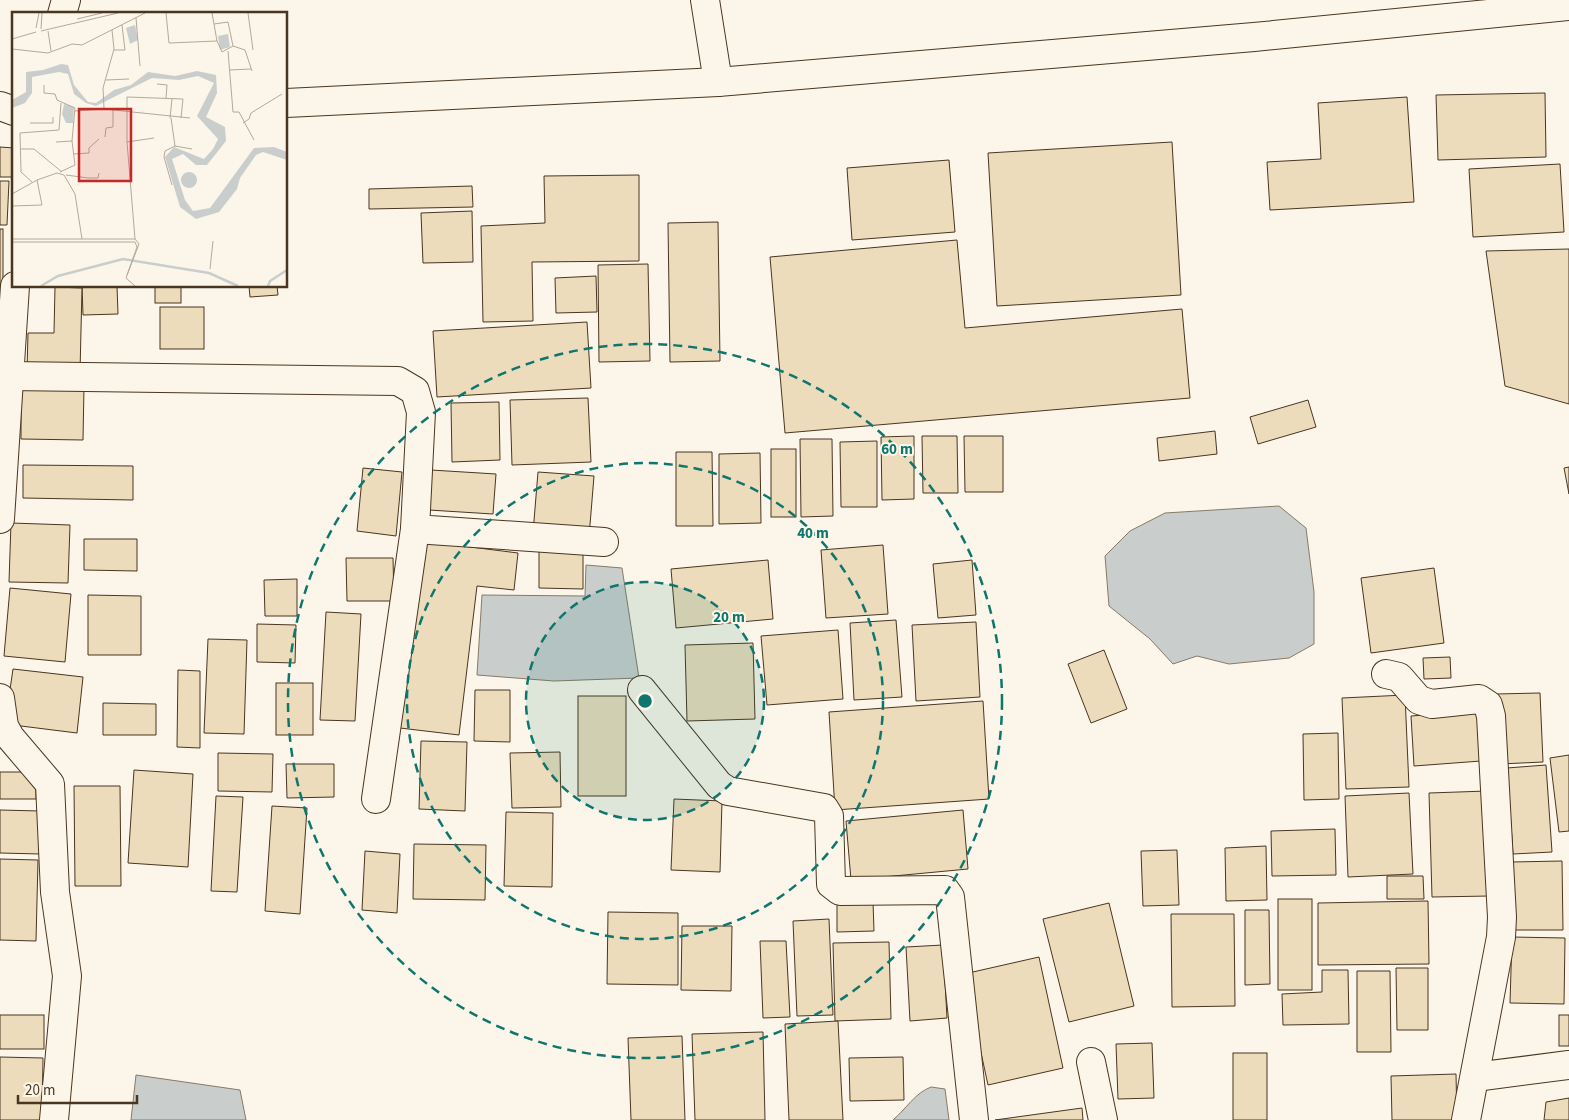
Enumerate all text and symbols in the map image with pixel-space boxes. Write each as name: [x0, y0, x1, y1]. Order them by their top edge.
inset map: [12, 12, 288, 288]
text: 60 m: [881, 439, 913, 460]
text: 40 m: [797, 523, 829, 544]
text: 20 m: [713, 607, 745, 628]
centre of rings: [636, 692, 654, 710]
scale bar: [18, 1072, 136, 1104]
text: 20 m: [25, 1080, 55, 1101]

